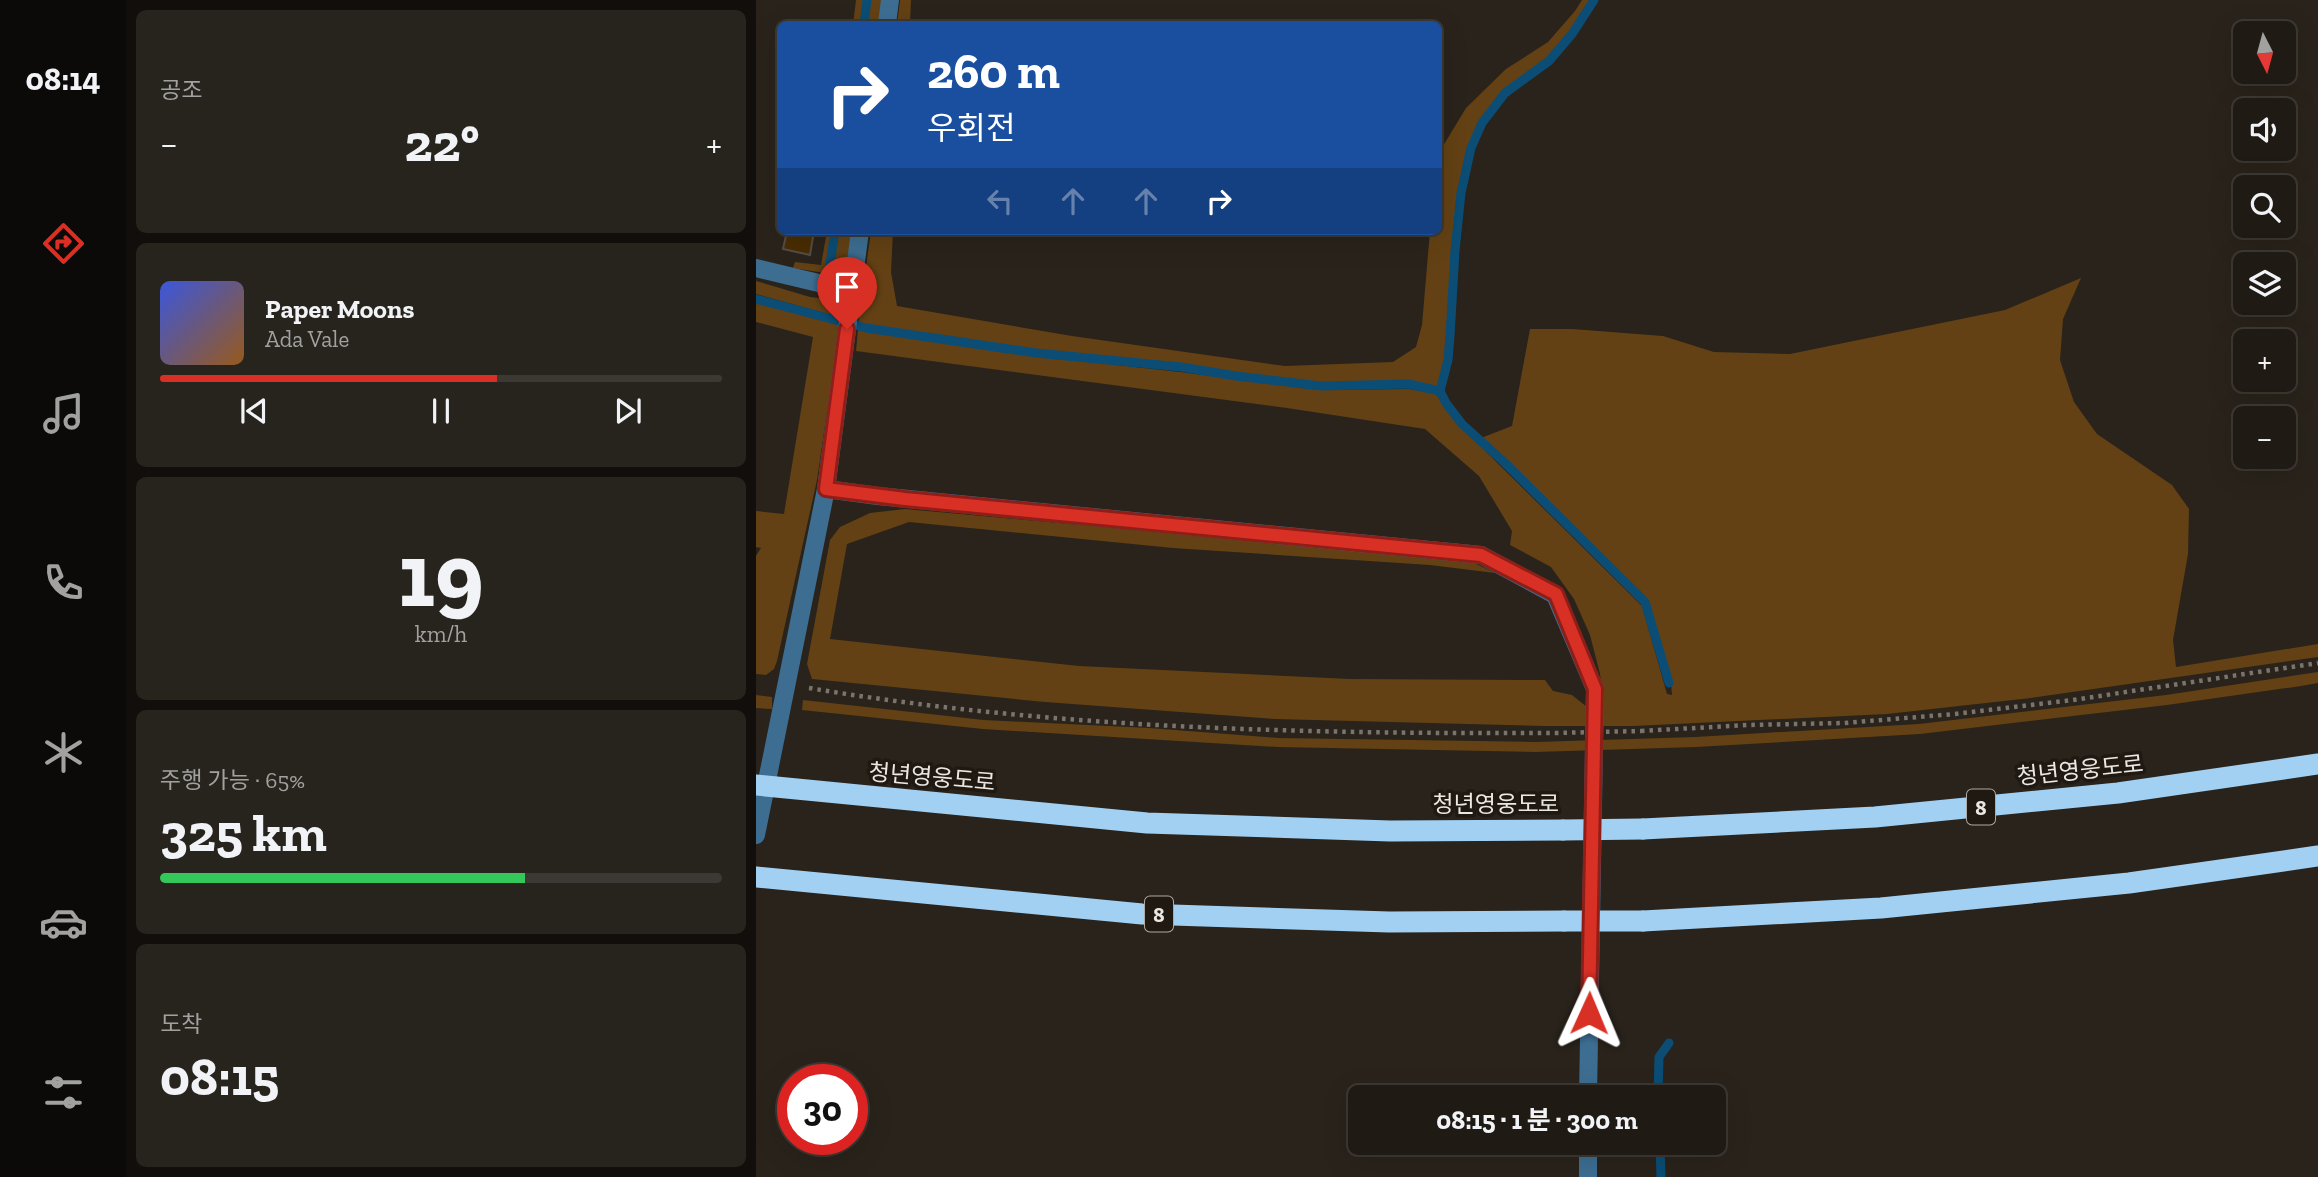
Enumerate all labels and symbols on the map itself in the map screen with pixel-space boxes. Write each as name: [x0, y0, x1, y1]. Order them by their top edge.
north arrow: [2233, 21, 2296, 84]
pin: [817, 257, 877, 329]
street label: 청년영웅도로: [2015, 749, 2145, 791]
street label: 청년영웅도로: [868, 758, 996, 796]
street label: 청년영웅도로: [1433, 790, 1559, 818]
road number: 8: [1967, 790, 1995, 824]
road number: 8: [1145, 897, 1173, 932]
position arrow: [1552, 976, 1626, 1050]
speed limit sign: 30: [777, 1064, 868, 1155]

